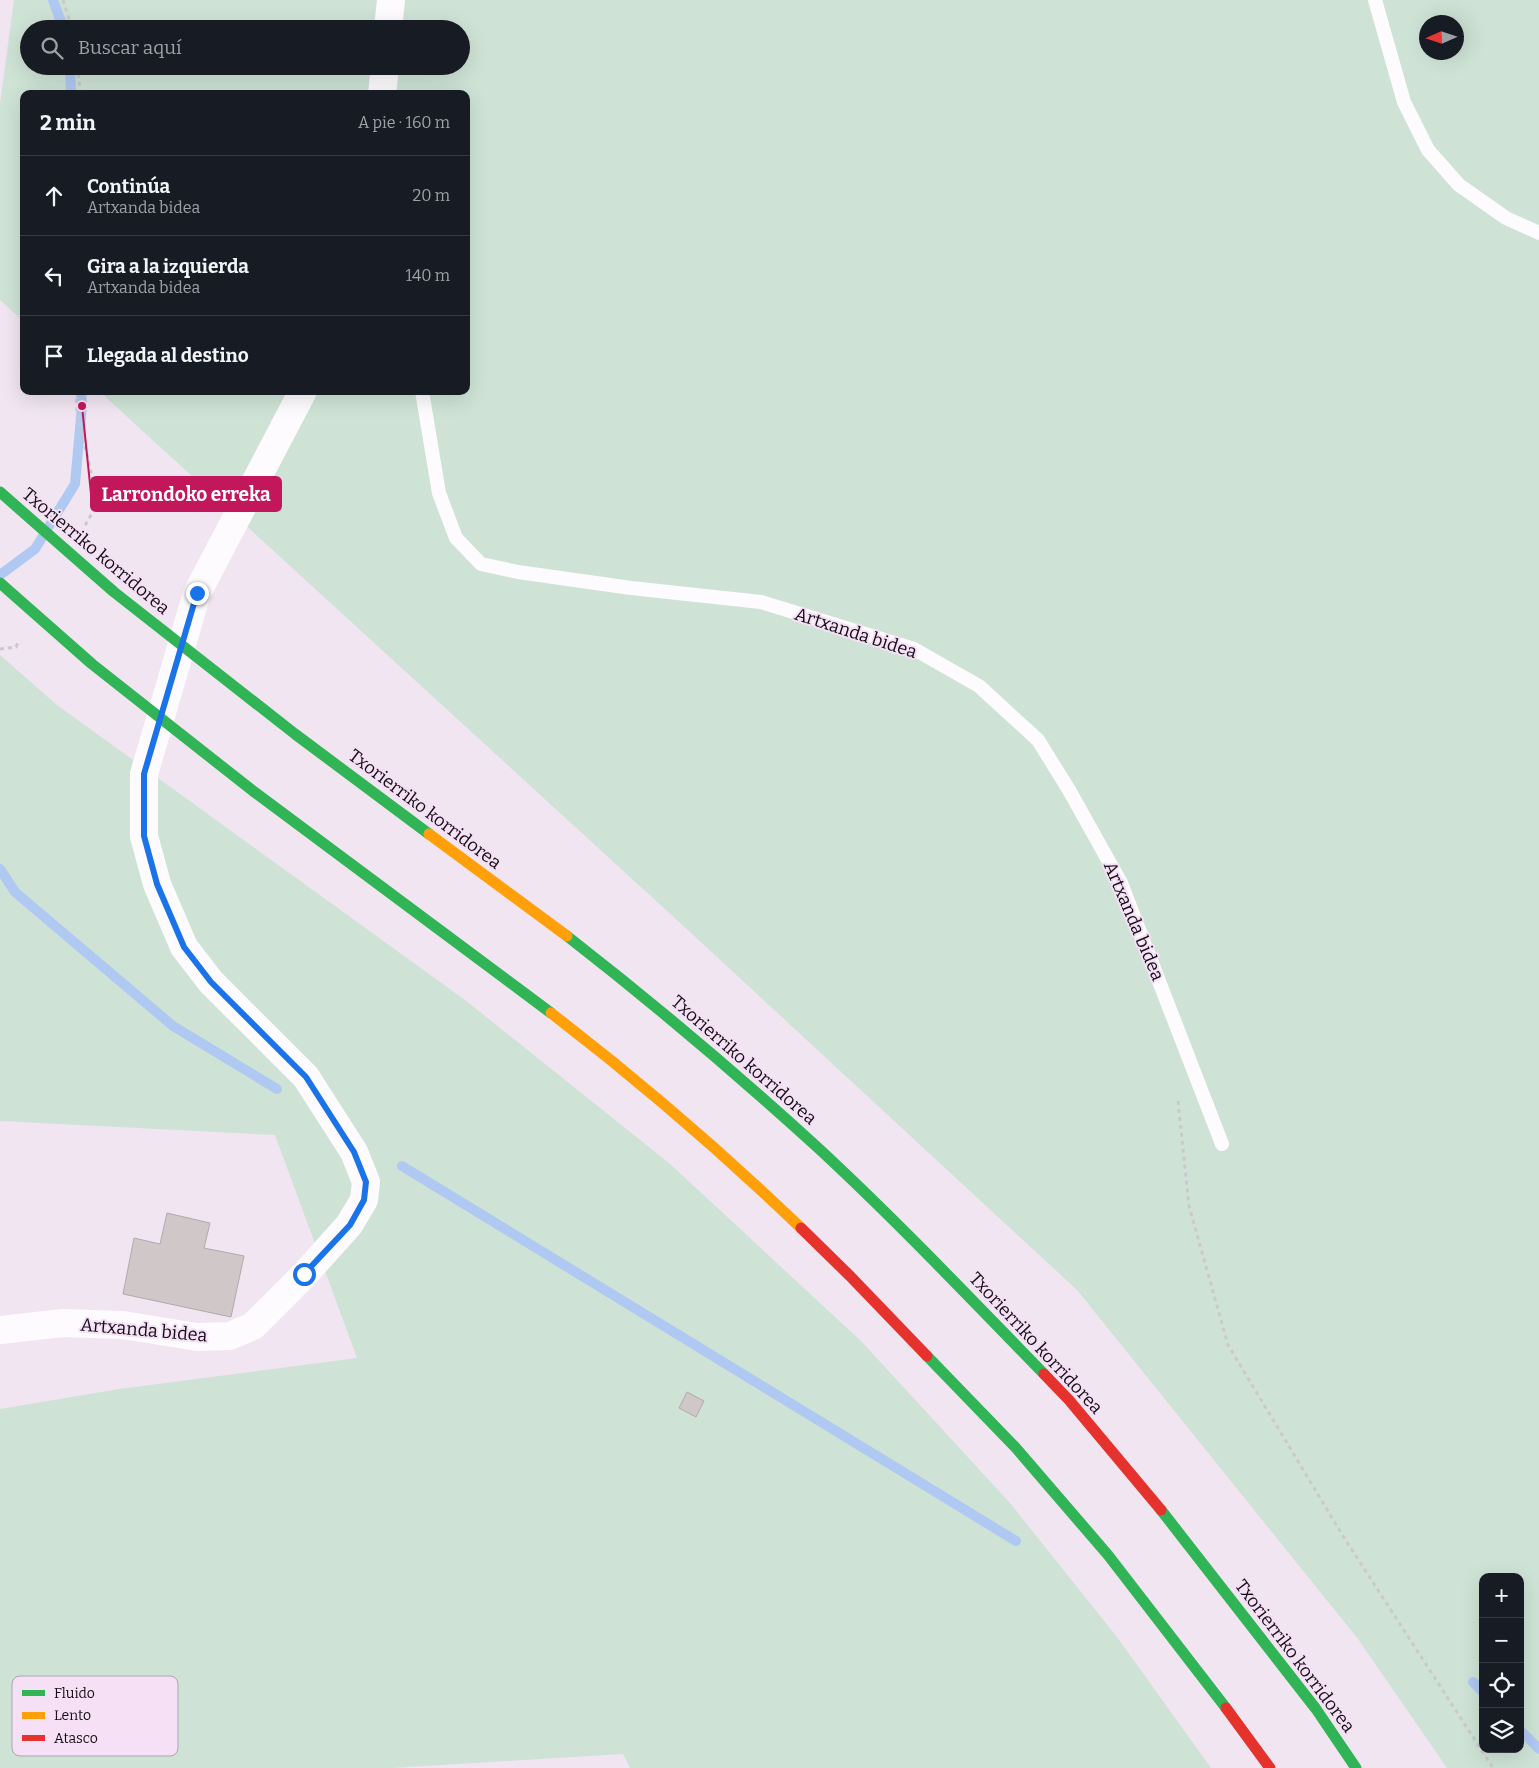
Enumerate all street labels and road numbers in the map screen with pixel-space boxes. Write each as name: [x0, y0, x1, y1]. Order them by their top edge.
street label: Txorierriko korridorea: [18, 483, 174, 619]
street label: Artxanda bidea: [792, 603, 920, 663]
street label: Txorierriko korridorea: [344, 744, 506, 874]
street label: Artxanda bidea: [1099, 858, 1169, 984]
street label: Txorierriko korridorea: [667, 991, 821, 1129]
street label: Txorierriko korridorea: [965, 1268, 1107, 1419]
street label: Artxanda bidea: [80, 1313, 209, 1347]
street label: Txorierriko korridorea: [1230, 1575, 1360, 1737]

